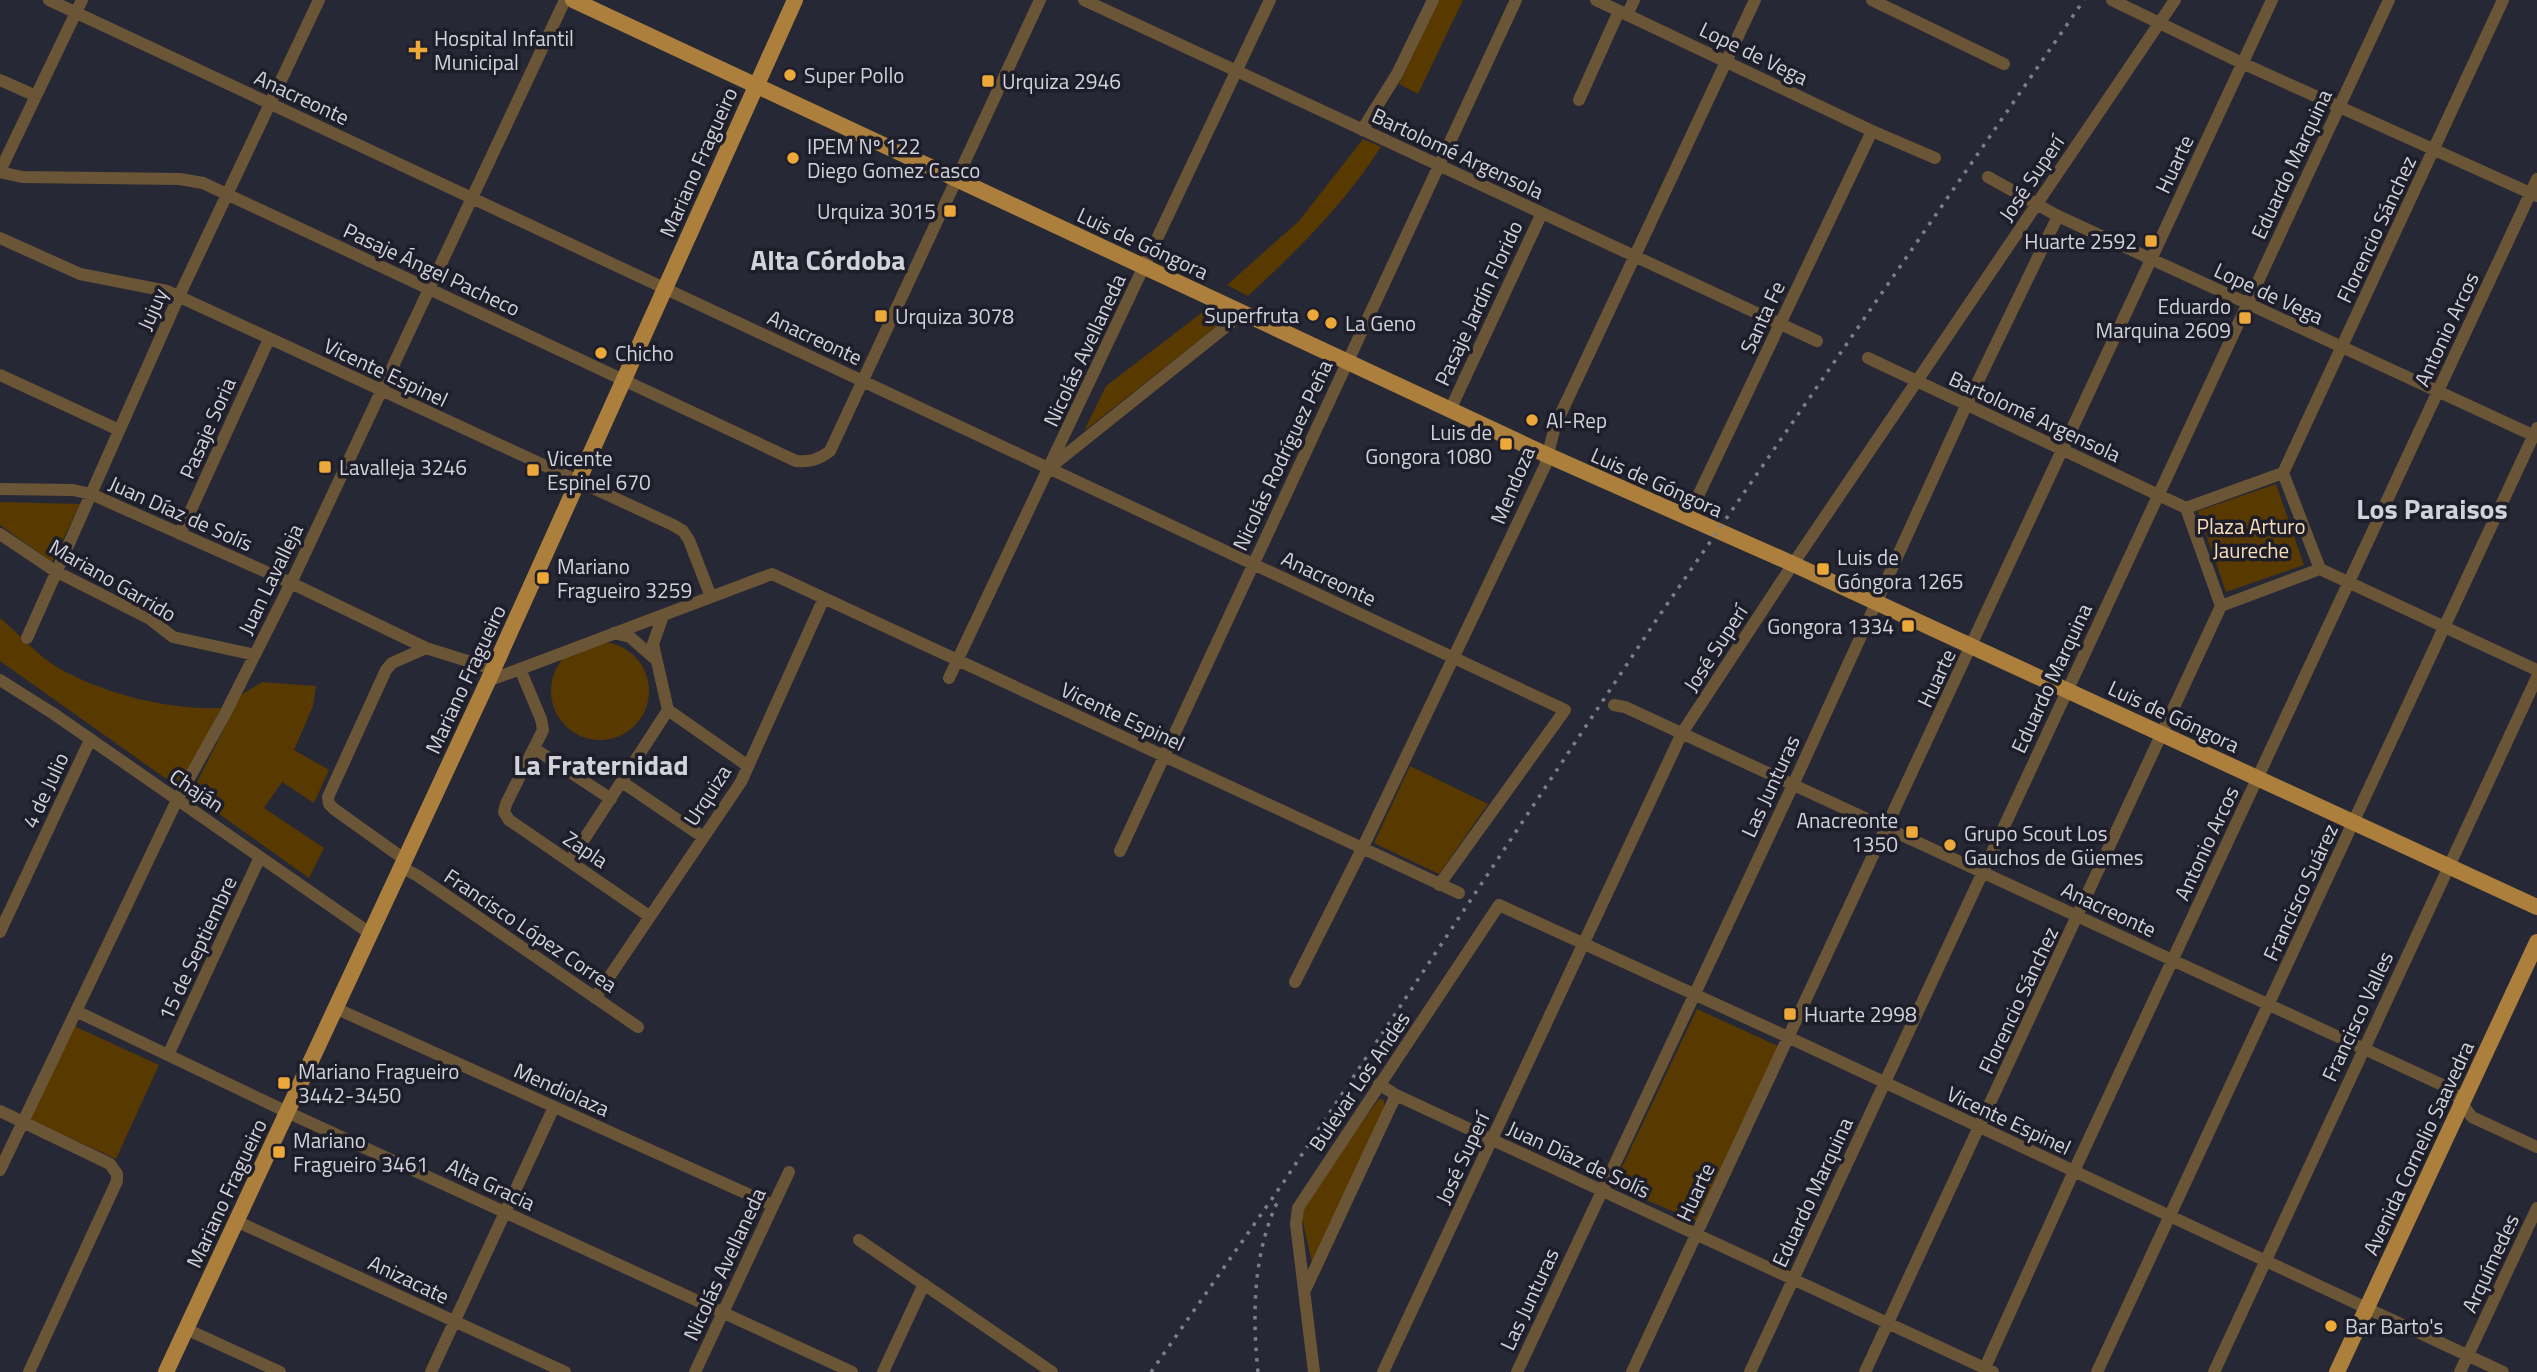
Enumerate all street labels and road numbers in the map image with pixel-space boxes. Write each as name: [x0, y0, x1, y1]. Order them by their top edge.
street label: Lope de Vega: [1694, 13, 1814, 93]
street label: Anacreonte: [249, 61, 355, 133]
street label: Mariano Fragueiro: [651, 82, 745, 242]
street label: Eduardo Marquina: [2242, 84, 2340, 244]
street label: Bartolomé Argensola: [1367, 99, 1550, 207]
street label: José Superí: [1990, 127, 2072, 228]
street label: Huarte: [2147, 130, 2201, 198]
street label: Florencio Sánchez: [2328, 150, 2424, 308]
street label: Luis de Góngora: [1072, 199, 1214, 288]
street label: Pasaje Ángel Pacheco: [338, 214, 526, 324]
street label: Pasaje Jardín Florido: [1426, 215, 1530, 391]
street label: Lope de Vega: [2209, 254, 2329, 332]
street label: Antonio Arcos: [2405, 266, 2487, 392]
street label: Nicolás Avellaneda: [1035, 268, 1134, 432]
street label: Santa Fe: [1731, 275, 1793, 359]
street label: Jujuy: [129, 283, 175, 335]
street label: Anacreonte: [762, 301, 868, 373]
street label: Vicente Espinel: [318, 329, 454, 415]
street label: Nicolás Rodríguez Peña: [1224, 354, 1340, 556]
street label: Bartolomé Argensola: [1944, 362, 2127, 470]
street label: Pasaje Soria: [170, 372, 244, 484]
street label: Luis de Góngora: [1586, 439, 1729, 526]
street label: Mendoza: [1481, 441, 1543, 529]
street label: Juan Díaz de Solís: [104, 467, 258, 559]
street label: Juan Lavalleja: [229, 518, 311, 640]
street label: Mariano Garrido: [43, 531, 183, 629]
street label: Anacreonte: [1276, 542, 1382, 614]
street label: José Superí: [1675, 597, 1756, 698]
street label: Eduardo Marquina: [2002, 598, 2100, 758]
street label: Mariano Fragueiro: [416, 599, 514, 759]
street label: Huarte: [1909, 644, 1963, 712]
street label: Luis de Góngora: [2103, 672, 2245, 761]
street label: Vicente Espinel: [1055, 673, 1191, 759]
street label: Las Junturas: [1732, 730, 1808, 842]
street label: 4 de Julio: [13, 747, 77, 833]
street label: Urquiza: [675, 758, 739, 832]
street label: Chaján: [163, 760, 231, 820]
street label: Antonio Arcos: [2165, 780, 2247, 906]
street label: Francisco Suárez: [2254, 818, 2346, 966]
street label: Zapla: [557, 822, 615, 876]
street label: Francisco López Correa: [438, 860, 624, 1000]
street label: 15 de Septiembre: [149, 870, 245, 1026]
street label: Anacreonte: [2056, 873, 2162, 945]
street label: Florencio Sánchez: [1970, 921, 2066, 1079]
street label: Francisco Valles: [2313, 946, 2401, 1086]
street label: Bulevar Los Andes: [1300, 1005, 1418, 1157]
street label: Avenida Cornelio Saavedra: [2354, 1035, 2482, 1260]
street label: Mendiolaza: [509, 1054, 615, 1124]
street label: Vicente Espinel: [1941, 1077, 2077, 1163]
street label: José Superí: [1427, 1106, 1498, 1209]
street label: Juan Díaz de Solís: [1502, 1112, 1656, 1206]
street label: Eduardo Marquina: [1763, 1112, 1861, 1272]
street label: Mariano Fragueiro: [177, 1113, 275, 1273]
street label: Alta Gracia: [441, 1149, 541, 1219]
street label: Huarte: [1668, 1158, 1722, 1226]
street label: Nicolás Avellaneda: [675, 1182, 774, 1346]
street label: Arquímedes: [2453, 1208, 2527, 1318]
street label: Las Junturas: [1491, 1243, 1567, 1355]
street label: Anizacate: [363, 1246, 455, 1312]

